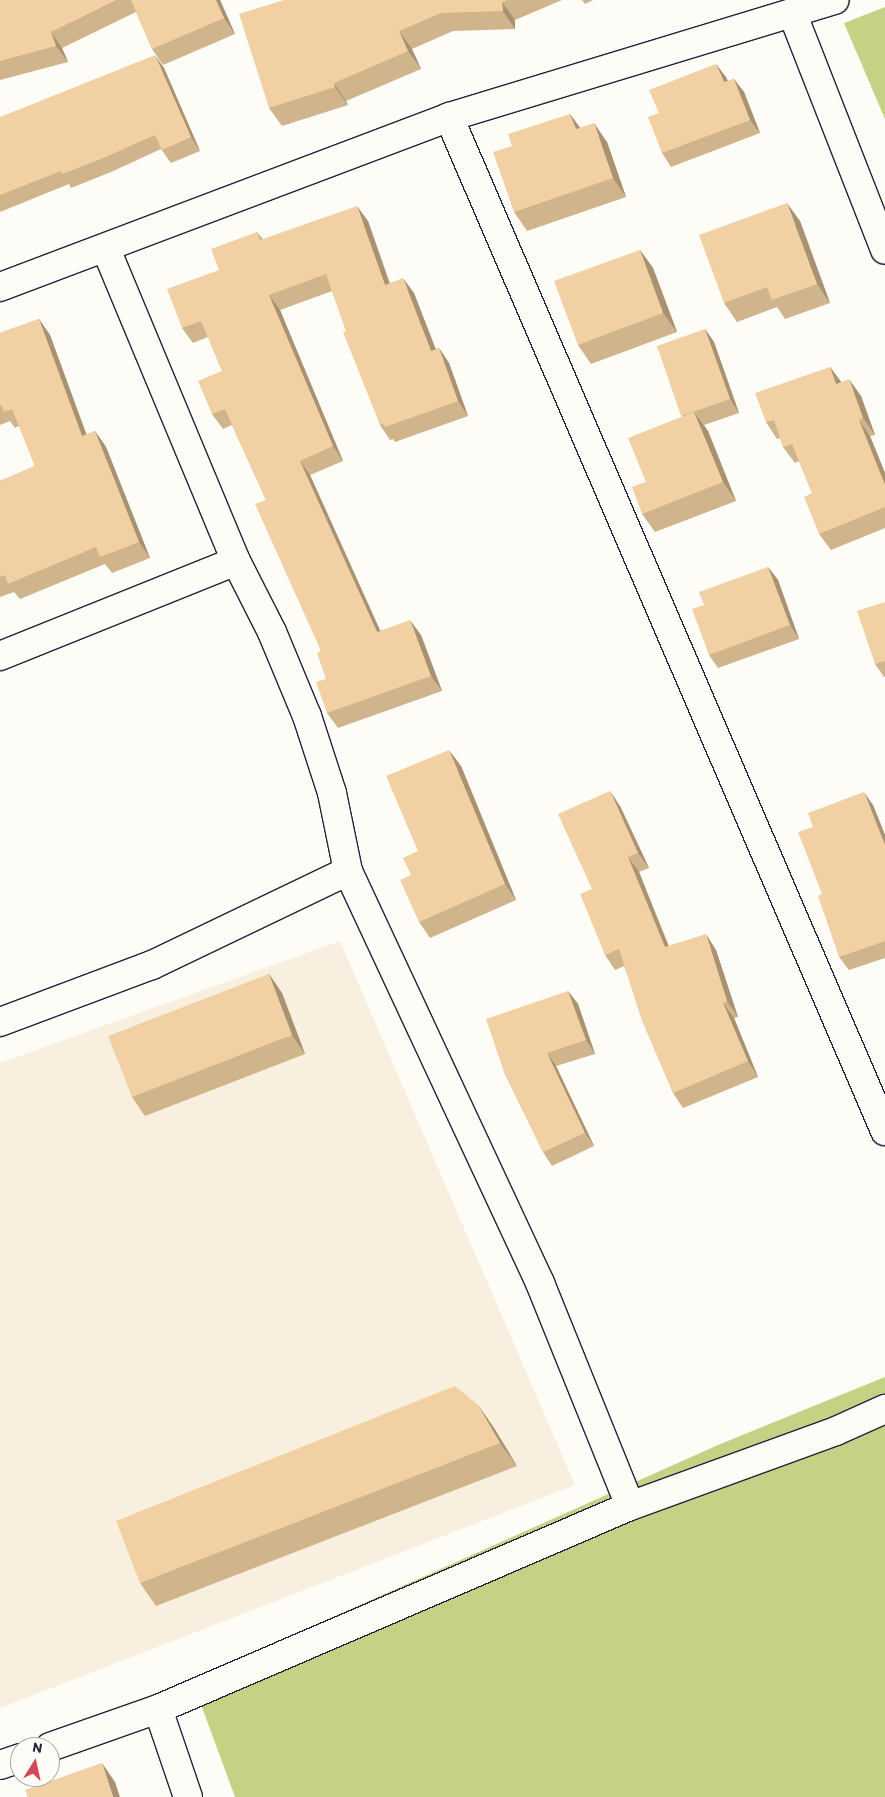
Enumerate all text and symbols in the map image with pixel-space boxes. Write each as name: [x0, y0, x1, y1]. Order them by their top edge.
north arrow: [10, 1737, 60, 1787]
text: N: [31, 1739, 44, 1757]

